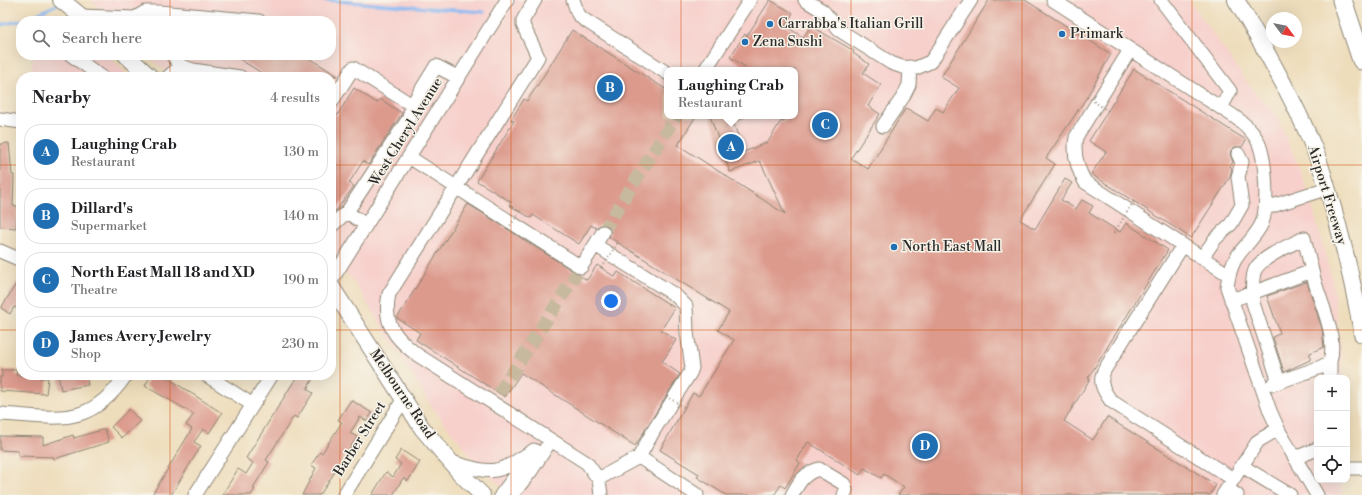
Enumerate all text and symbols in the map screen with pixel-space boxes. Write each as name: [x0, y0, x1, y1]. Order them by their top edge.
north arrow: [1266, 12, 1302, 48]
place label: Carrabba's Italian Grill: [778, 15, 924, 33]
search box: [16, 16, 336, 60]
marker: Carrabba's Italian Grill: [765, 19, 775, 29]
place label: Primark: [1070, 25, 1124, 43]
icon: search: [30, 27, 52, 49]
text: Search here: [62, 29, 142, 48]
marker: Primark: [1057, 29, 1067, 39]
place label: Zena Sushi: [753, 33, 823, 51]
marker: Zena Sushi: [740, 37, 750, 47]
popup: [664, 67, 798, 119]
pin: B: [597, 73, 623, 103]
street label: West Cheryl Avenue: [365, 74, 447, 190]
text: Laughing Crab: [678, 76, 784, 95]
text: Nearby: [32, 87, 91, 109]
text: 4 results: [270, 90, 320, 106]
text: Restaurant: [678, 95, 743, 111]
pin: C: [812, 110, 838, 140]
pin: A: [718, 132, 744, 162]
text: Laughing Crab: [71, 135, 177, 154]
street label: Airport Freeway: [1303, 142, 1351, 247]
text: A: [41, 144, 51, 160]
text: 130 m: [284, 144, 319, 160]
text: Restaurant: [71, 154, 136, 170]
text: Dillard's: [71, 199, 133, 218]
text: B: [41, 208, 51, 224]
text: 140 m: [283, 208, 319, 224]
text: Supermarket: [71, 218, 147, 234]
place label: North East Mall: [902, 238, 1002, 256]
marker: North East Mall: [889, 242, 899, 252]
text: North East Mall 18 and XD: [71, 263, 255, 282]
text: C: [41, 272, 51, 288]
text: 190 m: [283, 272, 319, 288]
text: Theatre: [71, 282, 117, 298]
your location: [601, 291, 621, 311]
text: James Avery Jewelry: [71, 327, 211, 346]
text: D: [41, 336, 51, 352]
text: 230 m: [282, 336, 319, 352]
text: Shop: [71, 346, 101, 362]
street label: Melbourne Road: [365, 346, 439, 442]
map controls: [1314, 375, 1350, 483]
button: +: [1314, 375, 1350, 411]
street label: Barber Street: [329, 398, 390, 481]
button: −: [1314, 411, 1350, 447]
pin: D: [912, 431, 938, 461]
button: locate: [1314, 447, 1350, 483]

